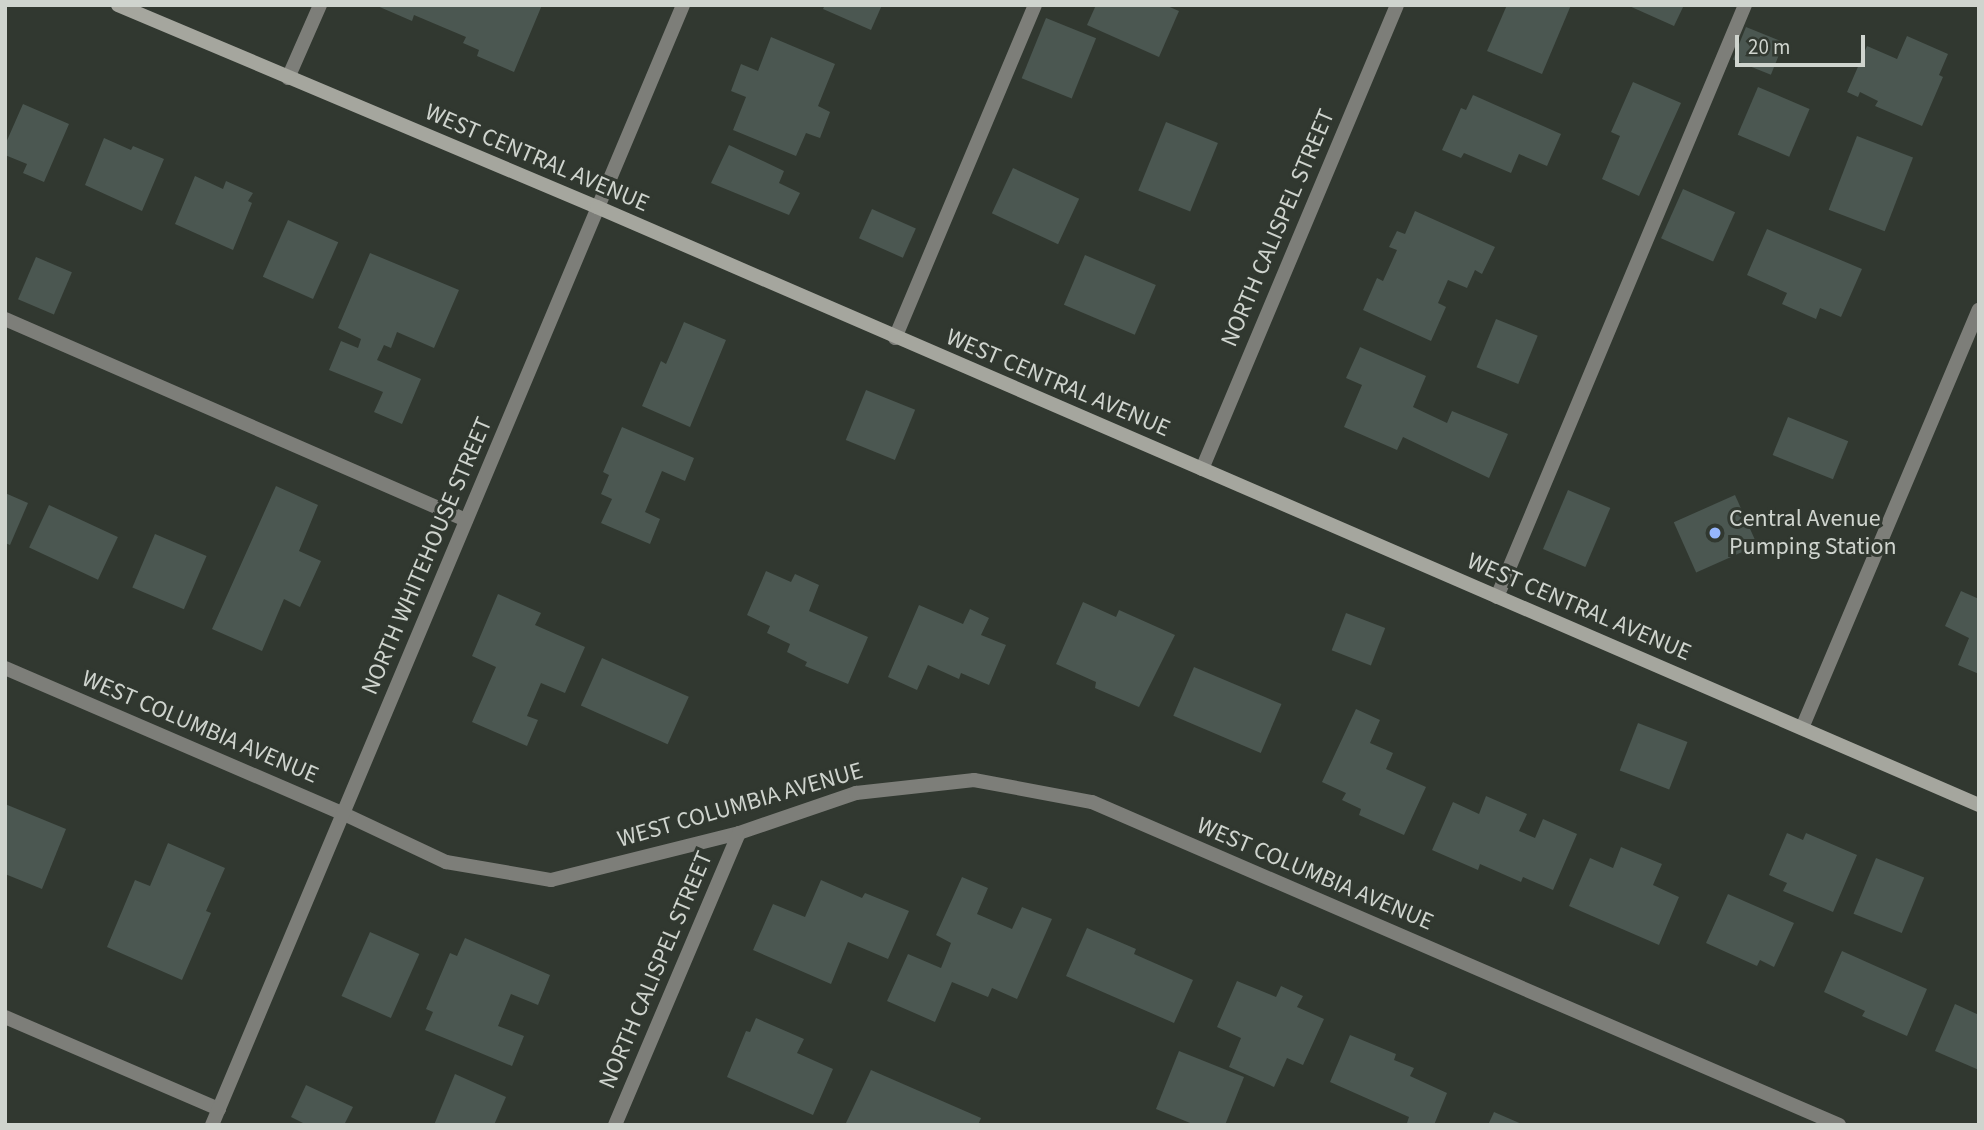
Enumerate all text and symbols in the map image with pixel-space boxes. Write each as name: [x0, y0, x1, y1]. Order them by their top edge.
scale bar: [1739, 21, 1868, 65]
text: 20 m: [1748, 32, 1790, 62]
street label: WEST CENTRAL AVENUE: [421, 98, 653, 218]
street label: NORTH CALISPEL STREET: [1215, 105, 1341, 351]
street label: WEST CENTRAL AVENUE: [942, 323, 1174, 443]
street label: NORTH WHITEHOUSE STREET: [355, 413, 499, 699]
place label: Central Avenue Pumping Station: [1729, 505, 1897, 561]
marker: Central Avenue Pumping Station: [1707, 525, 1723, 541]
street label: WEST CENTRAL AVENUE: [1463, 547, 1695, 667]
street label: WEST COLUMBIA AVENUE: [77, 664, 323, 790]
street label: WEST COLUMBIA AVENUE: [614, 756, 866, 854]
street label: WEST COLUMBIA AVENUE: [1192, 811, 1438, 937]
street label: NORTH CALISPEL STREET: [593, 847, 719, 1093]

